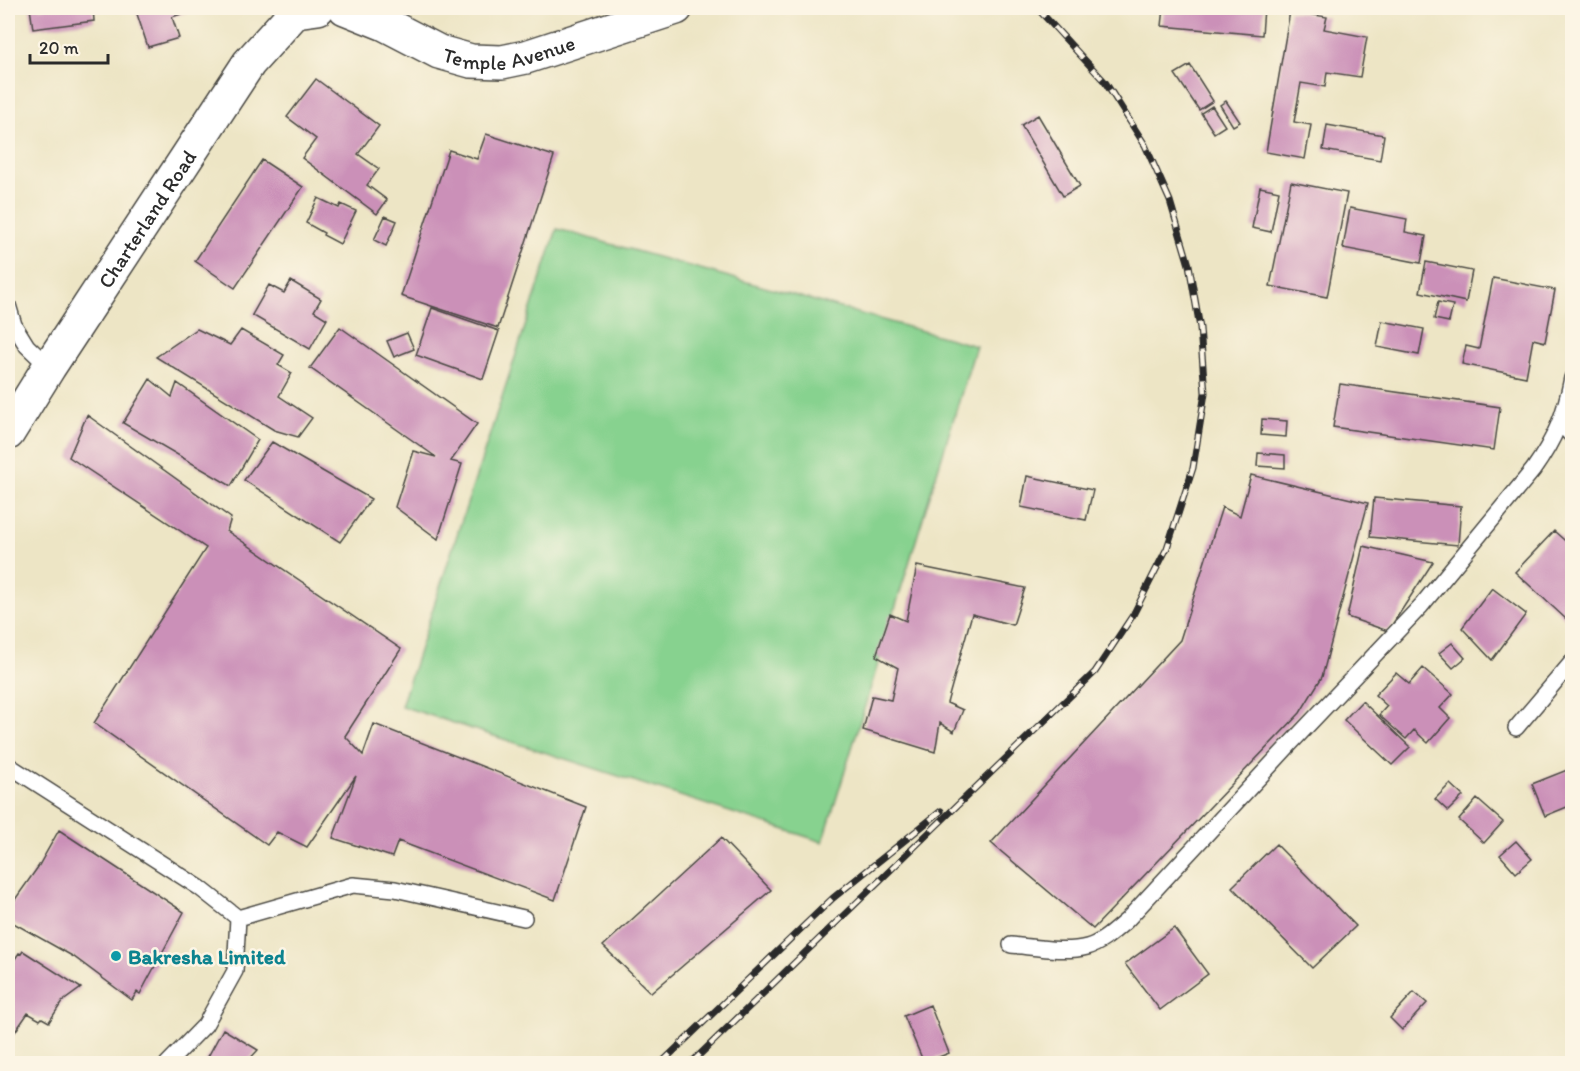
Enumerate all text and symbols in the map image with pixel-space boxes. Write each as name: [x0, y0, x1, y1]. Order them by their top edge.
scale bar: [30, 27, 108, 65]
street label: Temple Avenue: [440, 29, 578, 75]
text: 20 m: [39, 37, 79, 59]
street label: Charterland Road: [92, 145, 201, 293]
place label: Bakresha Limited: [128, 944, 286, 969]
marker: Bakresha Limited: [109, 949, 123, 963]

